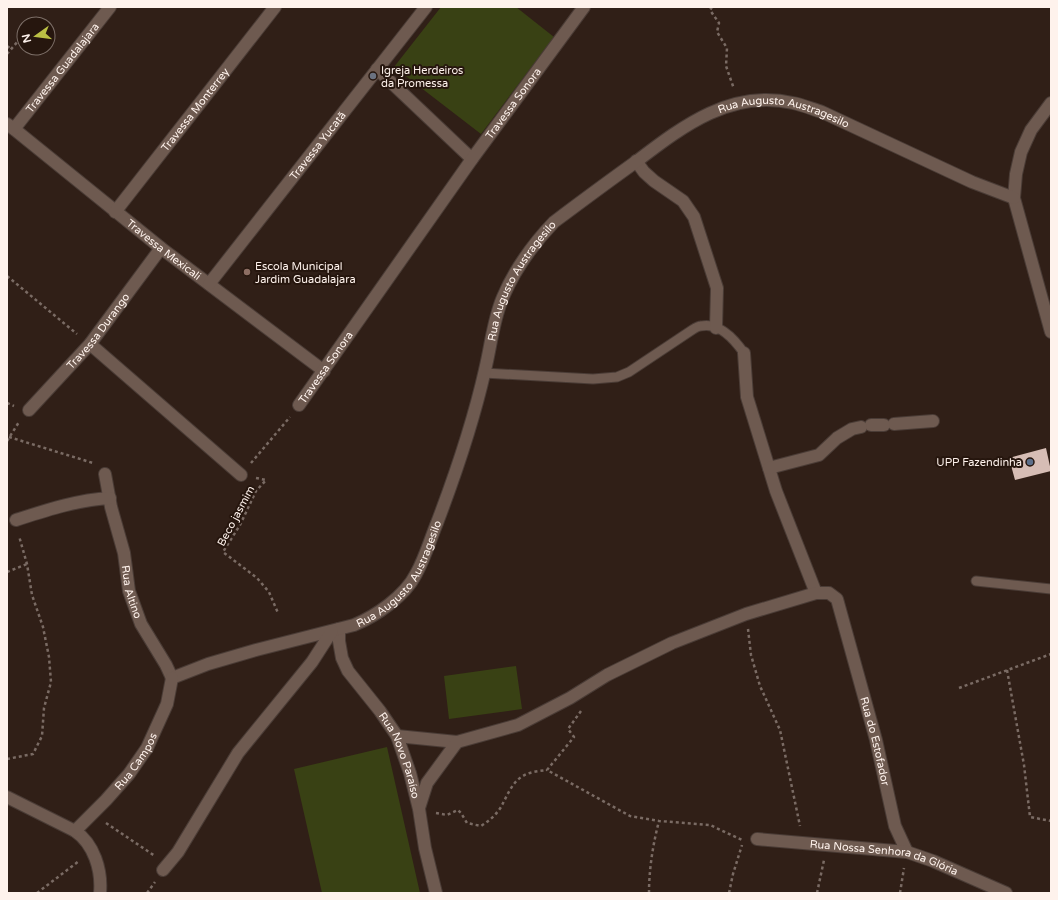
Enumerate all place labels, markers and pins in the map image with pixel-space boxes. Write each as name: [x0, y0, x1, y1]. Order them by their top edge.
place label: Igreja Herdeiros da Promessa: [381, 64, 463, 90]
marker: Igreja Herdeiros da Promessa: [368, 71, 378, 81]
place label: Escola Municipal Jardim Guadalajara: [255, 260, 356, 286]
marker: Escola Municipal Jardim Guadalajara: [242, 267, 252, 277]
place label: UPP Fazendinha: [936, 456, 1022, 469]
marker: UPP Fazendinha: [1025, 457, 1035, 467]

